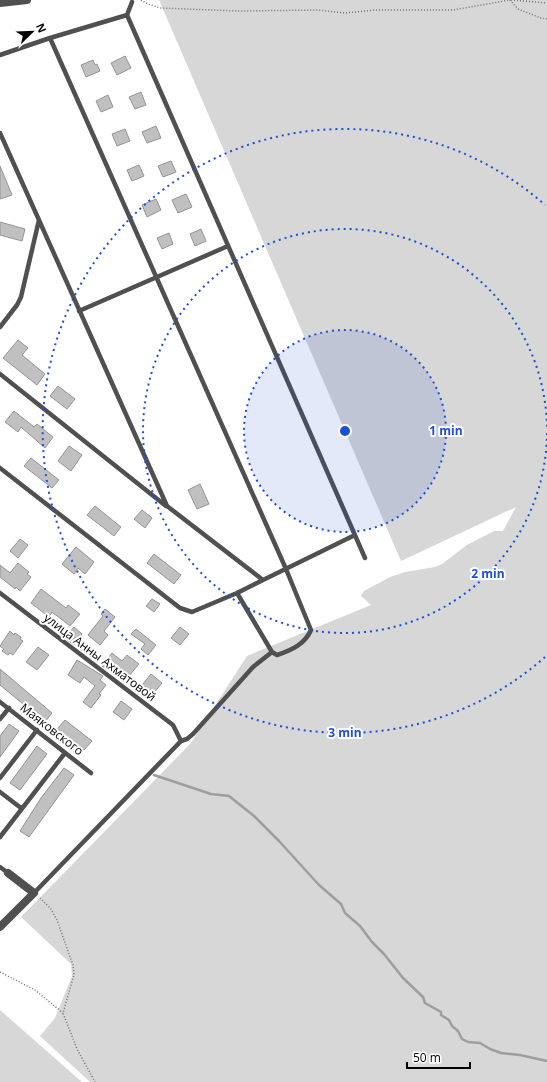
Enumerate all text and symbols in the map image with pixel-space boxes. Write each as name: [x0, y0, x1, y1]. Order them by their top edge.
north arrow: [12, 12, 52, 52]
text: N: [33, 21, 50, 35]
text: 1 min: [429, 422, 463, 439]
centre of rings: [338, 424, 352, 438]
text: 2 min: [471, 565, 505, 582]
street label: улица Анны Ахматовой: [40, 609, 160, 705]
street label: Маяковского: [17, 699, 87, 759]
text: 3 min: [328, 724, 362, 741]
scale bar: [407, 1044, 470, 1070]
text: 50 m: [413, 1049, 441, 1066]

